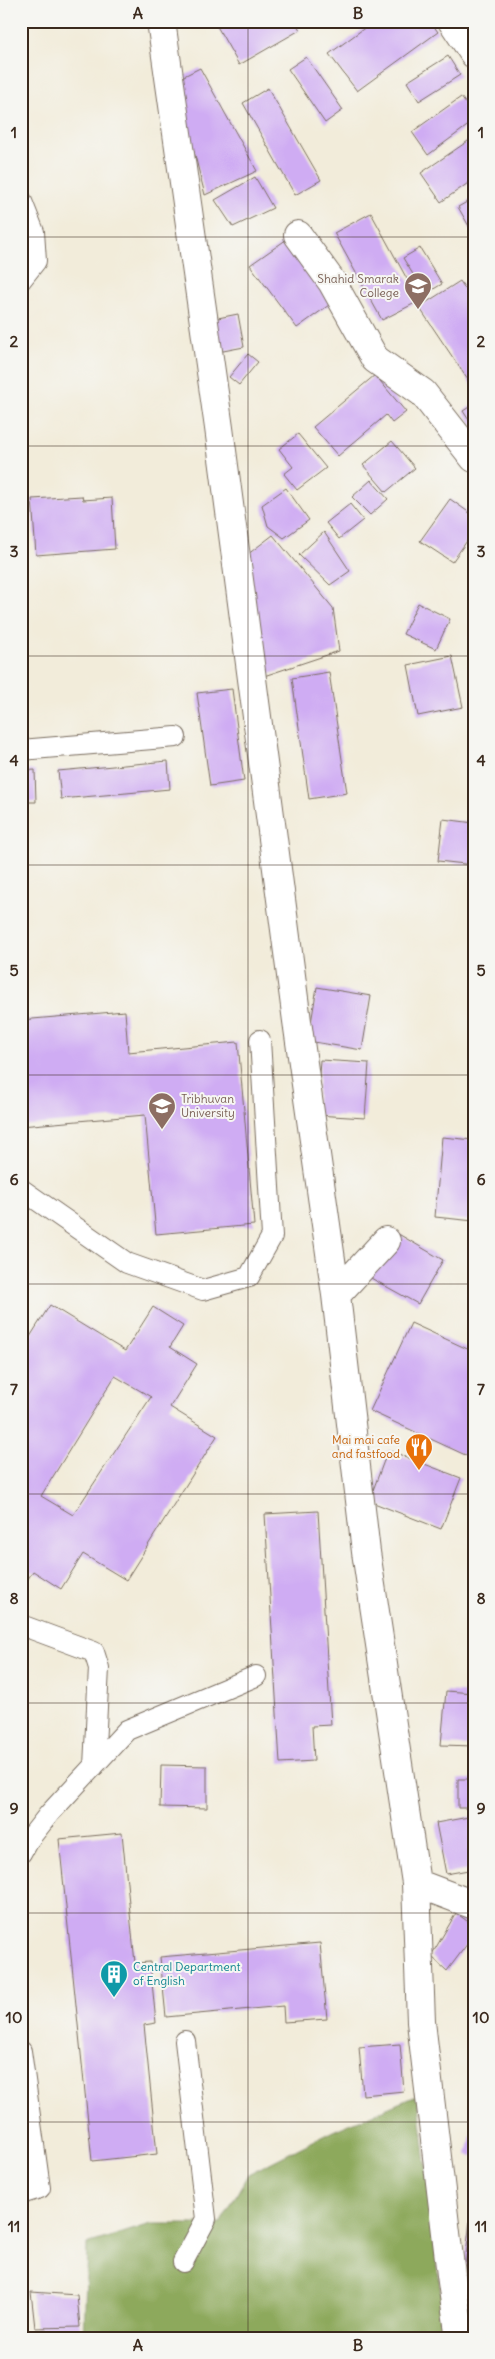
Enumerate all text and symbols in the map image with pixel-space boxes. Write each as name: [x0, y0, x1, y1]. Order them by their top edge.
text: A: [133, 3, 143, 23]
text: B: [353, 3, 364, 23]
text: 1: [11, 122, 17, 142]
text: 1: [478, 122, 484, 142]
place label: Shahid Smarak College: [317, 271, 399, 300]
school or university icon: Shahid Smarak College: [403, 271, 433, 310]
text: 2: [10, 331, 19, 351]
text: 2: [477, 331, 486, 351]
text: 3: [9, 541, 19, 561]
text: 3: [476, 541, 486, 561]
text: 4: [9, 750, 19, 770]
text: 4: [476, 750, 486, 770]
text: 5: [9, 960, 19, 980]
text: 5: [476, 960, 486, 980]
school or university icon: Tribhuvan University: [147, 1091, 177, 1130]
place label: Tribhuvan University: [181, 1091, 235, 1120]
text: 6: [9, 1169, 19, 1189]
text: 6: [476, 1169, 486, 1189]
text: 7: [10, 1379, 18, 1399]
text: 7: [477, 1379, 485, 1399]
place label: Mai mai cafe and fastfood: [332, 1432, 400, 1461]
restaurant icon: Mai mai cafe and fastfood: [404, 1432, 434, 1471]
text: 8: [9, 1588, 19, 1608]
text: 8: [476, 1588, 486, 1608]
text: 9: [9, 1798, 19, 1818]
text: 9: [476, 1798, 486, 1818]
building icon: Central Department of English: [99, 1959, 129, 1998]
place label: Central Department of English: [133, 1959, 241, 1988]
text: 10: [6, 2007, 22, 2027]
text: 10: [473, 2007, 489, 2027]
text: 11: [8, 2216, 20, 2236]
text: 11: [475, 2216, 487, 2236]
text: A: [133, 2335, 143, 2355]
text: B: [353, 2335, 364, 2355]

